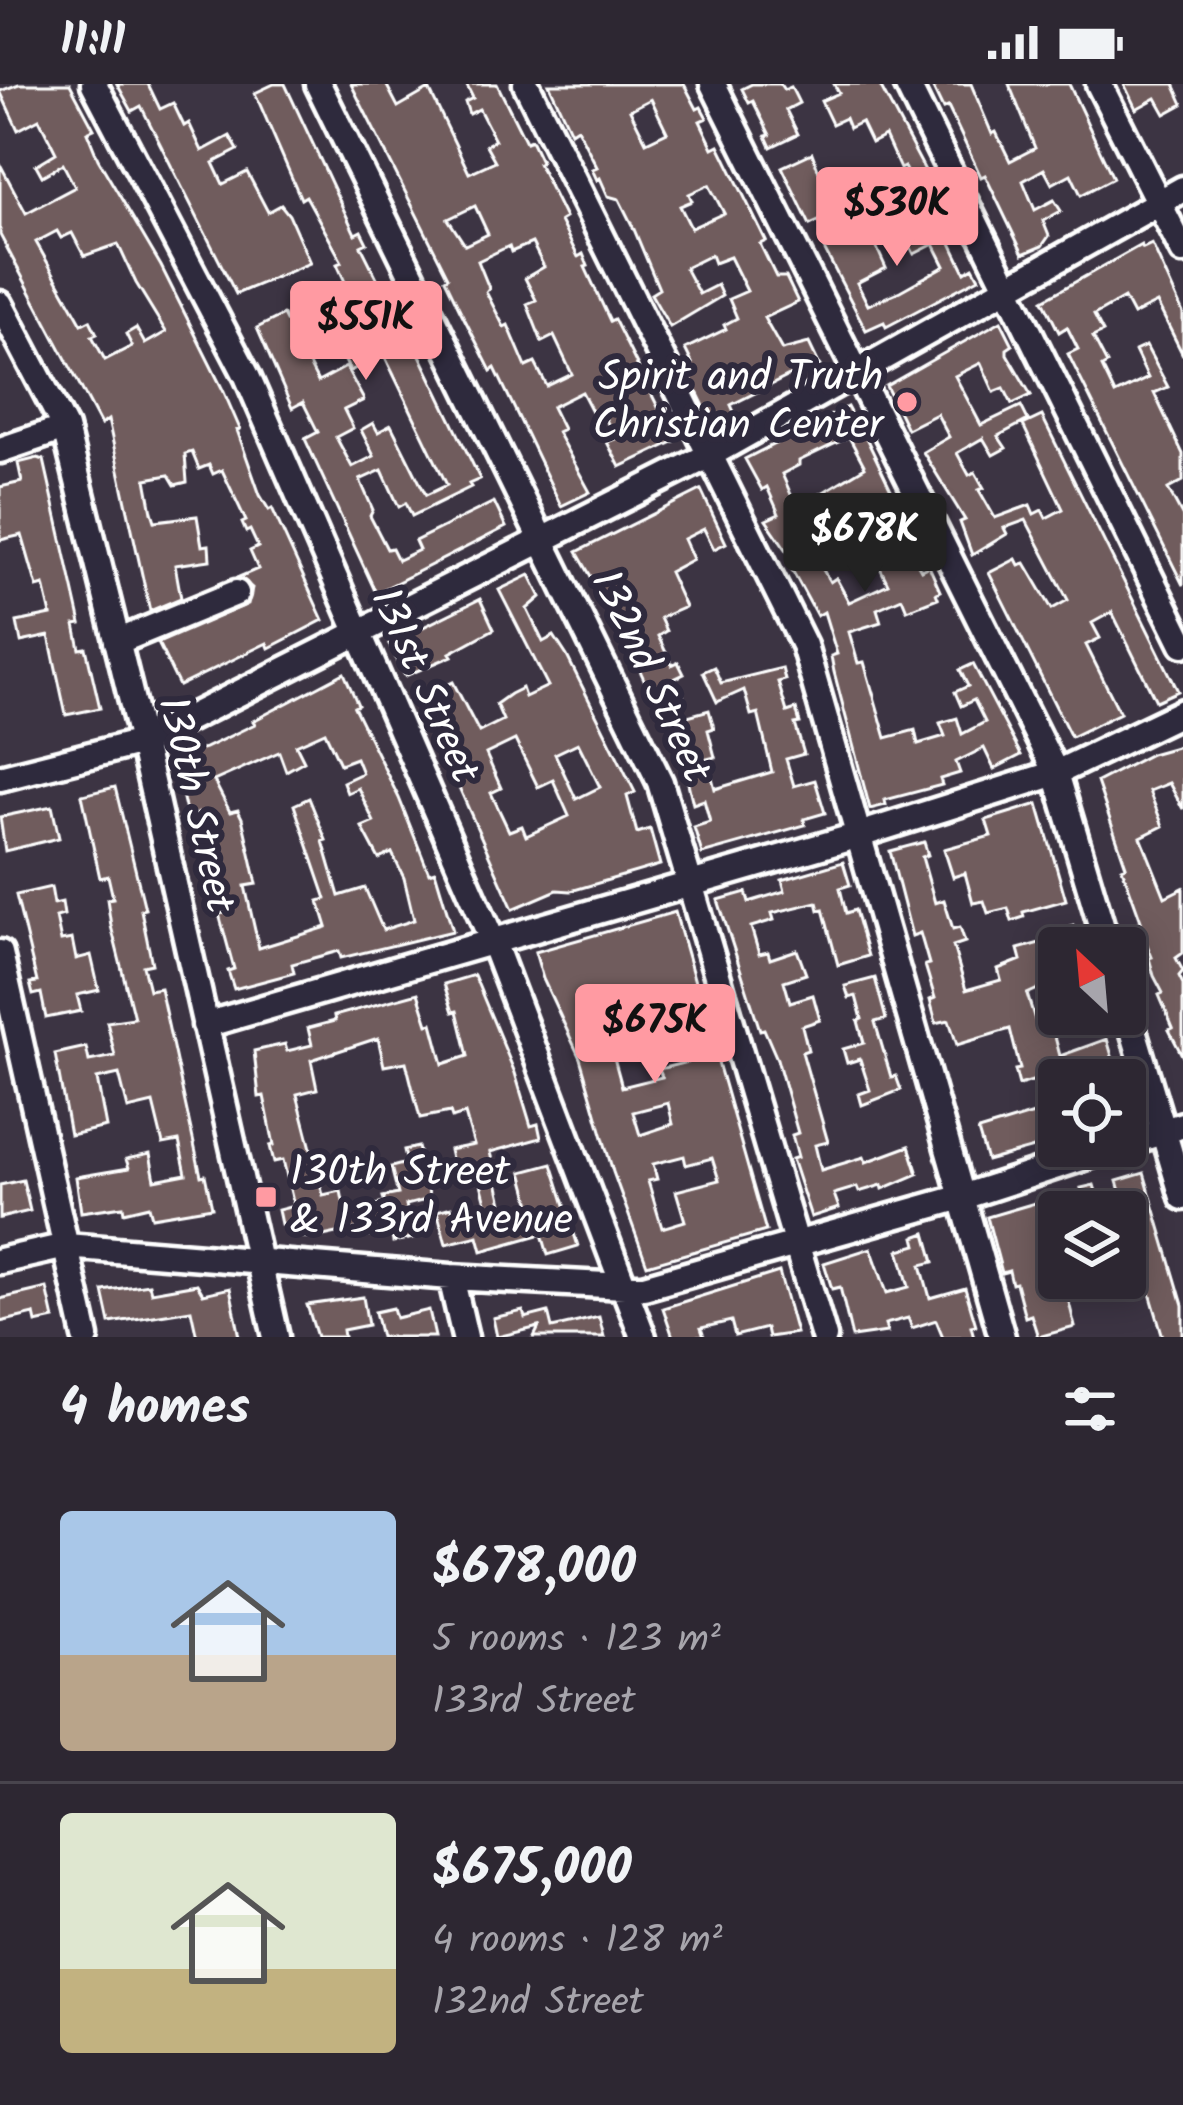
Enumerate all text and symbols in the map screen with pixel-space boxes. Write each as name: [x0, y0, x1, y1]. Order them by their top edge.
text: 11:11: [60, 6, 125, 78]
pin: $530K: [813, 167, 981, 269]
text: $530K: [843, 175, 951, 237]
pin: $551K: [282, 281, 450, 383]
text: $551K: [317, 289, 415, 351]
place label: Spirit and Truth Christian Center: [593, 345, 885, 460]
marker: Spirit and Truth Christian Center: [894, 389, 920, 415]
pin: $678K: [781, 493, 949, 595]
text: $678K: [810, 501, 920, 563]
street label: 132nd Street: [571, 559, 729, 795]
street label: 131st Street: [351, 577, 497, 795]
street label: 130th Street: [138, 690, 253, 921]
north arrow: [1038, 927, 1146, 1035]
map controls: [1038, 927, 1146, 1299]
pin: $675K: [571, 984, 739, 1086]
text: $675K: [602, 992, 708, 1054]
button: locate: [1038, 1059, 1146, 1167]
place label: 130th Street & 133rd Avenue: [290, 1140, 573, 1255]
marker: 130th Street & 133rd Avenue: [253, 1184, 279, 1210]
button: layers: [1038, 1191, 1146, 1299]
text: 4 homes: [60, 1369, 250, 1450]
icon: filters: [1057, 1376, 1123, 1442]
text: $678,000: [432, 1529, 636, 1610]
icon: home: [156, 1559, 300, 1703]
text: 5 rooms · 123 m²: [432, 1610, 721, 1672]
text: 133rd Street: [432, 1672, 636, 1734]
text: $675,000: [432, 1830, 632, 1911]
icon: home: [156, 1861, 300, 2005]
text: 4 rooms · 128 m²: [432, 1911, 723, 1973]
text: 132nd Street: [432, 1973, 644, 2035]

